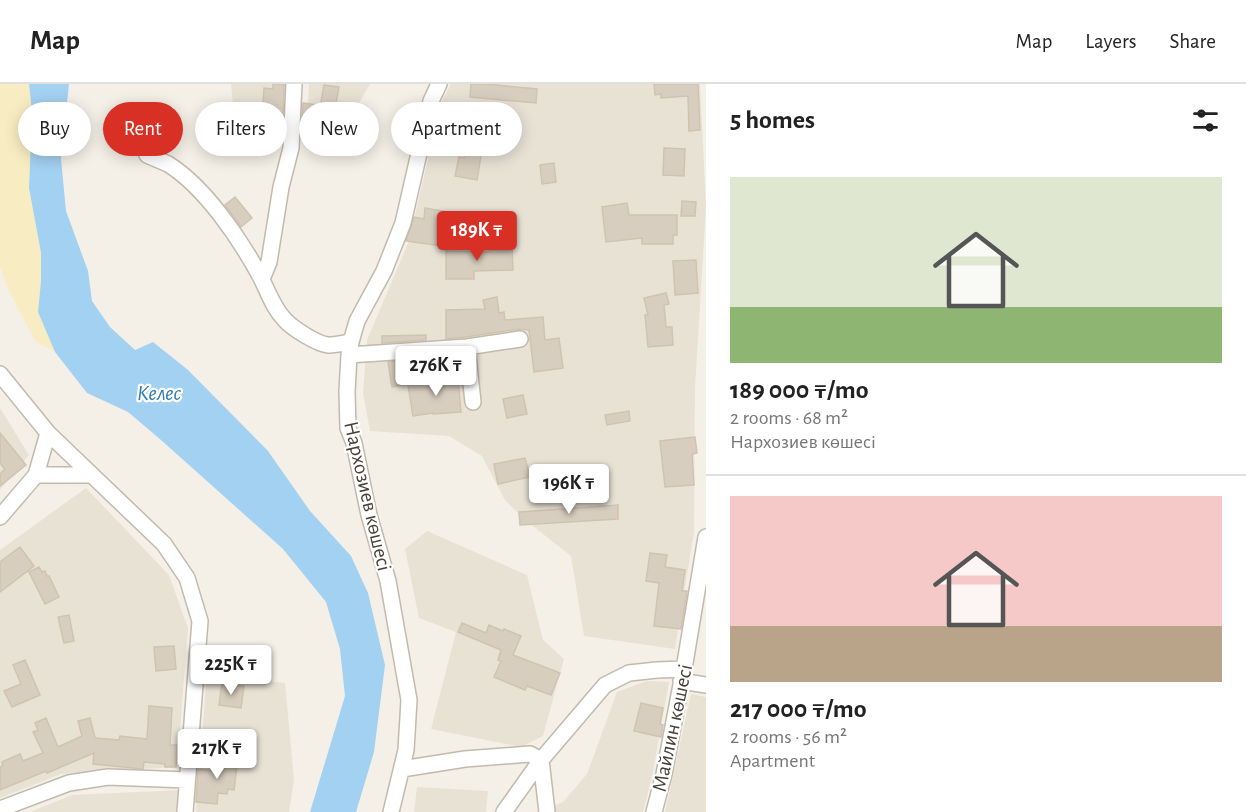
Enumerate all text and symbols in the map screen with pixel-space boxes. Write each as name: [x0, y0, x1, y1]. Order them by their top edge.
text: Map: [30, 27, 80, 55]
text: Map: [1016, 31, 1052, 52]
text: Layers: [1085, 31, 1136, 52]
text: Share: [1169, 31, 1216, 52]
chip: Buy: [18, 102, 91, 156]
chip: Rent: [103, 102, 183, 156]
chip: Filters: [195, 102, 287, 156]
chip: New: [299, 102, 379, 156]
chip: Apartment: [391, 102, 522, 156]
icon: filters: [1189, 104, 1222, 137]
text: 5 homes: [730, 107, 815, 133]
pin: 189K ₸: [428, 211, 526, 262]
icon: home: [922, 216, 1030, 324]
text: 189K ₸: [451, 220, 503, 240]
pin: 276K ₸: [387, 346, 485, 397]
text: 276K ₸: [409, 355, 463, 375]
text: 189 000 ₸/mo: [730, 377, 869, 403]
water label: Келес: [137, 382, 181, 404]
text: 2 rooms · 68 m²: [730, 408, 848, 428]
street label: Нархозиев көшесі: [340, 419, 395, 573]
text: Нархозиев көшесі: [730, 432, 876, 452]
pin: 196K ₸: [520, 464, 618, 515]
text: 196K ₸: [543, 473, 595, 493]
icon: home: [922, 535, 1030, 643]
pin: 225K ₸: [182, 645, 280, 696]
text: 225K ₸: [204, 654, 258, 674]
street label: Майлин көшесі: [649, 662, 696, 794]
text: 217 000 ₸/mo: [730, 696, 867, 722]
text: 2 rooms · 56 m²: [730, 727, 847, 747]
pin: 217K ₸: [168, 729, 266, 780]
text: 217K ₸: [192, 738, 242, 758]
text: Apartment: [730, 751, 815, 771]

